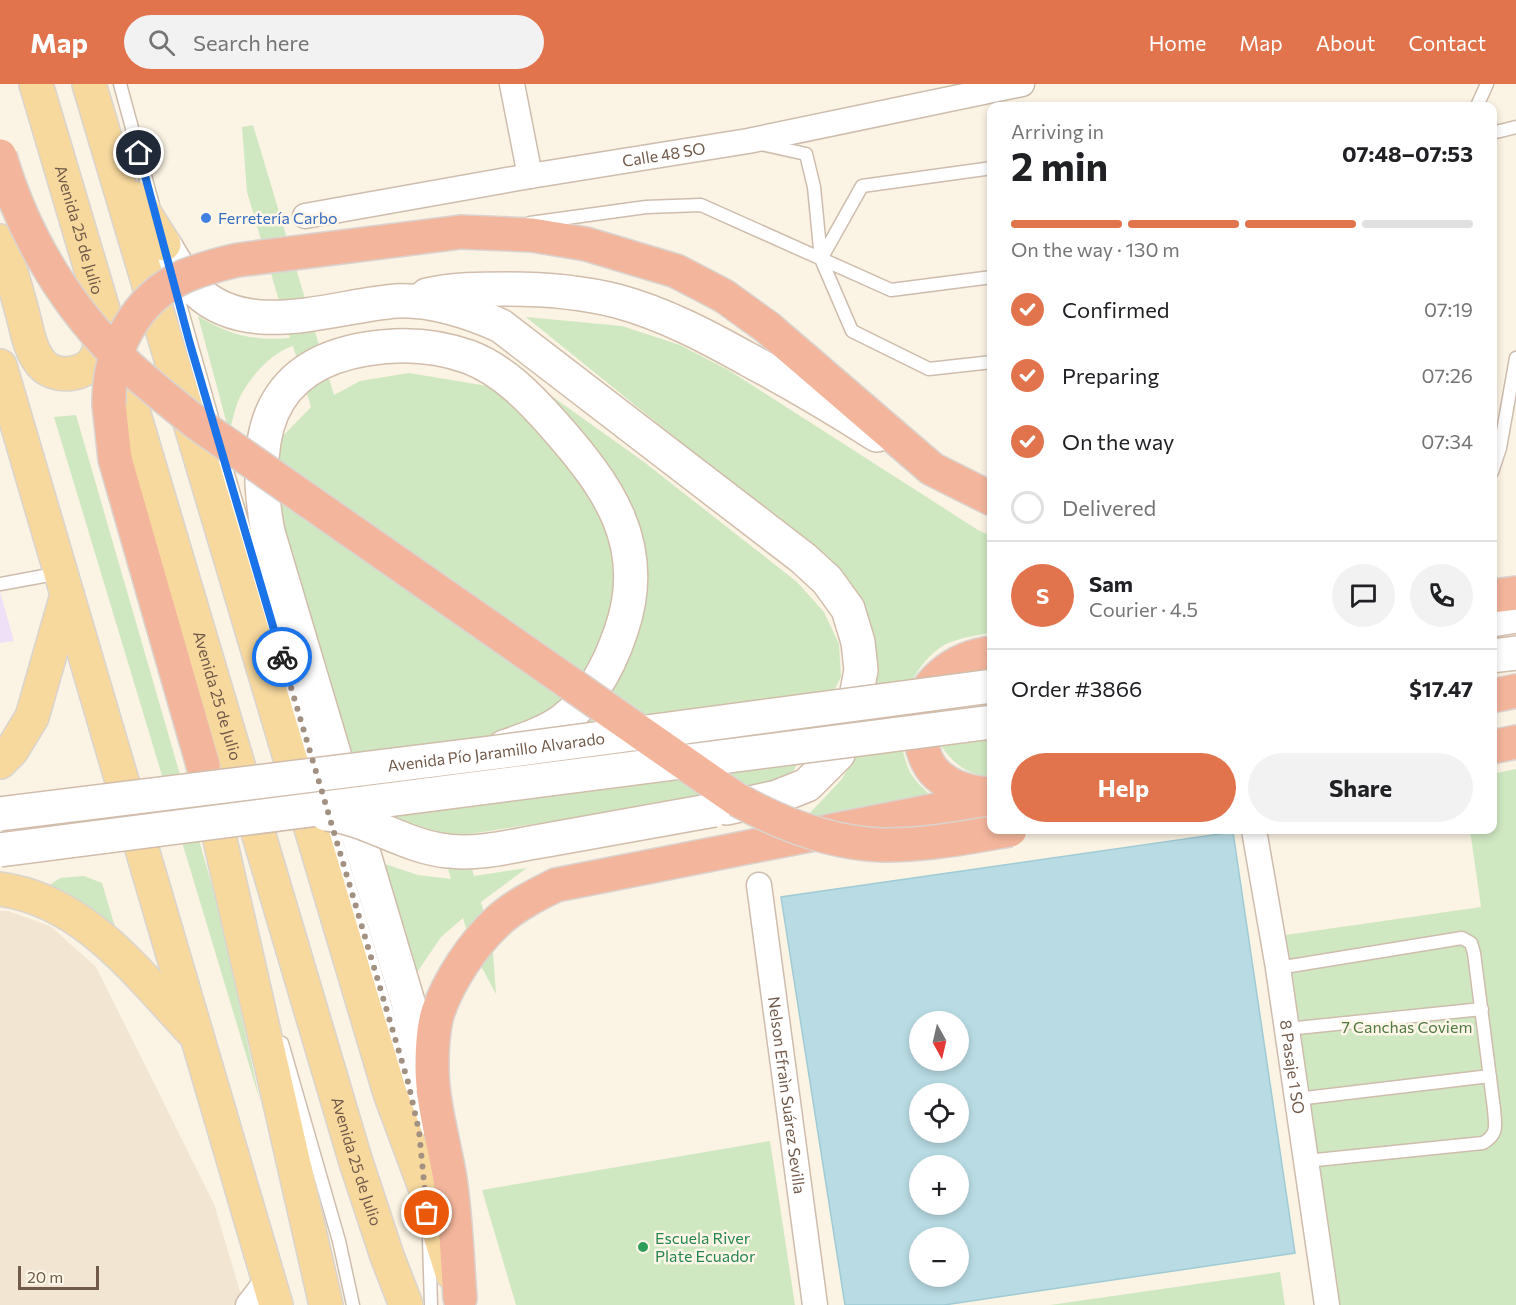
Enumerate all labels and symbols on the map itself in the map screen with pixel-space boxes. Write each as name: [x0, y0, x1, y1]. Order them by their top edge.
pin: [113, 127, 164, 178]
street label: Calle 48 SO: [621, 138, 707, 170]
street label: Avenida 25 de Julio: [52, 163, 108, 297]
place label: Ferretería Carbo: [218, 208, 338, 227]
marker: Ferretería Carbo: [199, 211, 213, 225]
courier: [252, 627, 312, 687]
street label: Avenida 25 de Julio: [190, 629, 246, 762]
street label: Avenida Pío Jaramillo Alvarado: [386, 728, 606, 775]
street label: Nelson Efraìn Suárez Sevilla: [765, 995, 810, 1195]
north arrow: [909, 1011, 969, 1071]
park label: 7 Canchas Coviem: [1342, 1017, 1472, 1036]
street label: 8 Pasaje 1 SO: [1277, 1018, 1309, 1115]
street label: Avenida 25 de Julio: [328, 1094, 386, 1228]
pin: [401, 1187, 452, 1238]
place label: Escuela River Plate Ecuador: [655, 1228, 756, 1265]
marker: Escuela River Plate Ecuador: [636, 1240, 650, 1254]
scale bar: [18, 1263, 99, 1290]

